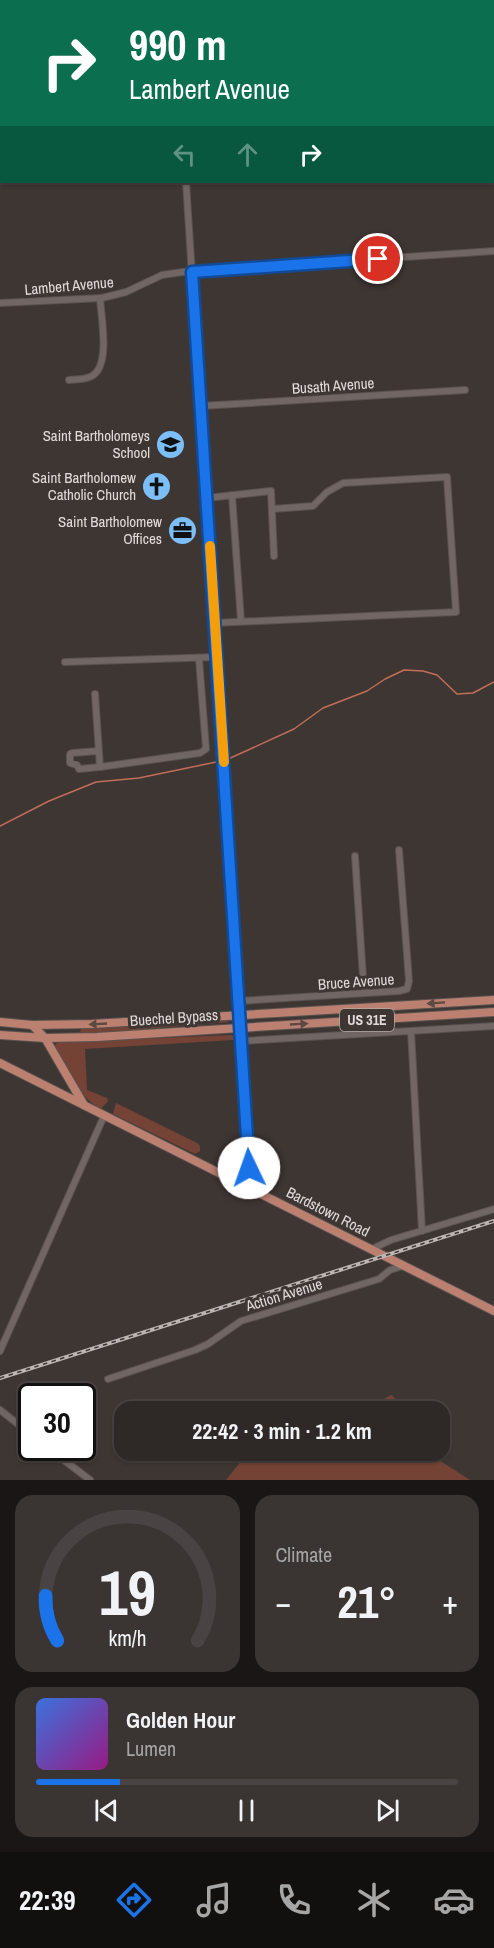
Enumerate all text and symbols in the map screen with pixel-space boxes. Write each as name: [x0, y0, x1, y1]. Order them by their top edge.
text: 990 m: [129, 17, 227, 73]
icon: right: [30, 24, 108, 102]
text: Lambert Avenue: [129, 71, 290, 107]
icon: left: [168, 138, 201, 171]
icon: ahead: [231, 138, 264, 171]
icon: right: [294, 138, 327, 171]
pin: [352, 233, 403, 284]
icon: arrive: [361, 242, 394, 275]
street label: Lambert Avenue: [24, 271, 115, 300]
street label: Busath Avenue: [291, 372, 375, 399]
place label: Saint Bartholomeys School: [43, 425, 150, 463]
school or university icon: Saint Bartholomeys School: [155, 429, 187, 461]
place label: Saint Bartholomew Catholic Church: [32, 467, 136, 505]
church icon: Saint Bartholomew Catholic Church: [141, 471, 173, 503]
place label: Saint Bartholomew Offices: [58, 511, 162, 549]
office icon: Saint Bartholomew Offices: [167, 515, 199, 547]
street label: Bruce Avenue: [317, 968, 395, 995]
one-way arrow: [426, 999, 445, 1008]
street label: Buechel Bypass: [129, 1004, 219, 1031]
road number: US 31E: [340, 1009, 394, 1031]
one-way arrow: [88, 1019, 107, 1029]
one-way arrow: [290, 1019, 309, 1029]
position arrow: [217, 1136, 281, 1200]
street label: Bardstown Road: [283, 1182, 374, 1242]
street label: Action Avenue: [242, 1273, 325, 1316]
speed limit sign: 30: [18, 1383, 96, 1461]
text: 22:42 · 3 min · 1.2 km: [192, 1416, 372, 1446]
text: Climate: [276, 1541, 332, 1568]
text: 19: [99, 1550, 156, 1634]
text: 21°: [337, 1571, 396, 1632]
text: −: [276, 1580, 291, 1624]
text: +: [442, 1580, 458, 1624]
text: km/h: [108, 1624, 146, 1653]
text: Golden Hour: [126, 1705, 235, 1735]
text: Lumen: [126, 1735, 176, 1762]
icon: previous: [90, 1794, 123, 1827]
icon: pause: [230, 1794, 263, 1827]
icon: next: [371, 1794, 404, 1827]
icon: directions: [113, 1879, 155, 1921]
icon: music: [193, 1879, 235, 1921]
icon: phone: [273, 1879, 315, 1921]
icon: climate: [353, 1879, 395, 1921]
icon: car: [433, 1879, 475, 1921]
text: 22:39: [19, 1882, 76, 1918]

